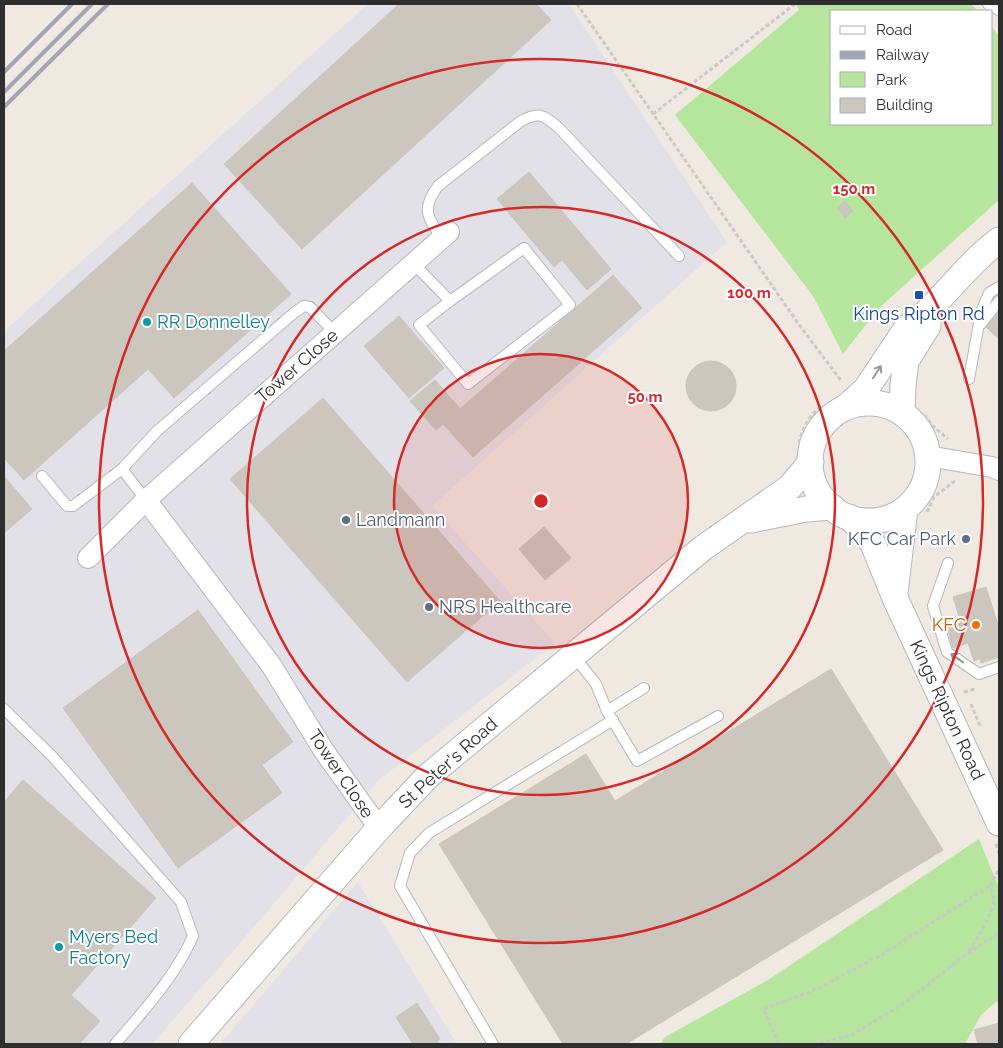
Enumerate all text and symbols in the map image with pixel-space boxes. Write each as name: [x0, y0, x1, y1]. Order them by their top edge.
legend: [830, 10, 993, 125]
text: Road: [876, 21, 912, 39]
text: Railway: [876, 46, 929, 64]
text: Park: [876, 71, 907, 89]
text: Building: [876, 96, 933, 114]
text: 150 m: [833, 180, 875, 198]
text: 100 m: [727, 284, 771, 302]
marker: Kings Ripton Rd: [913, 289, 925, 301]
place label: Kings Ripton Rd: [853, 303, 985, 324]
place label: RR Donnelley: [157, 311, 270, 332]
marker: RR Donnelley: [141, 316, 153, 328]
street label: Tower Close: [251, 324, 342, 407]
one-way arrow: [872, 366, 882, 380]
text: 50 m: [627, 388, 663, 406]
centre of rings: [532, 492, 550, 510]
place label: Landmann: [356, 509, 445, 530]
marker: Landmann: [340, 514, 352, 526]
place label: KFC Car Park: [848, 528, 956, 549]
marker: KFC Car Park: [960, 533, 972, 545]
place label: NRS Healthcare: [439, 596, 572, 617]
marker: NRS Healthcare: [423, 601, 435, 613]
place label: KFC: [932, 614, 966, 635]
marker: KFC: [970, 619, 982, 631]
street label: Kings Ripton Road: [906, 637, 989, 783]
one-way arrow: [951, 653, 964, 664]
street label: St Peter's Road: [394, 713, 501, 812]
street label: Tower Close: [304, 726, 379, 822]
place label: Myers Bed Factory: [69, 926, 158, 968]
marker: Myers Bed Factory: [53, 941, 65, 953]

